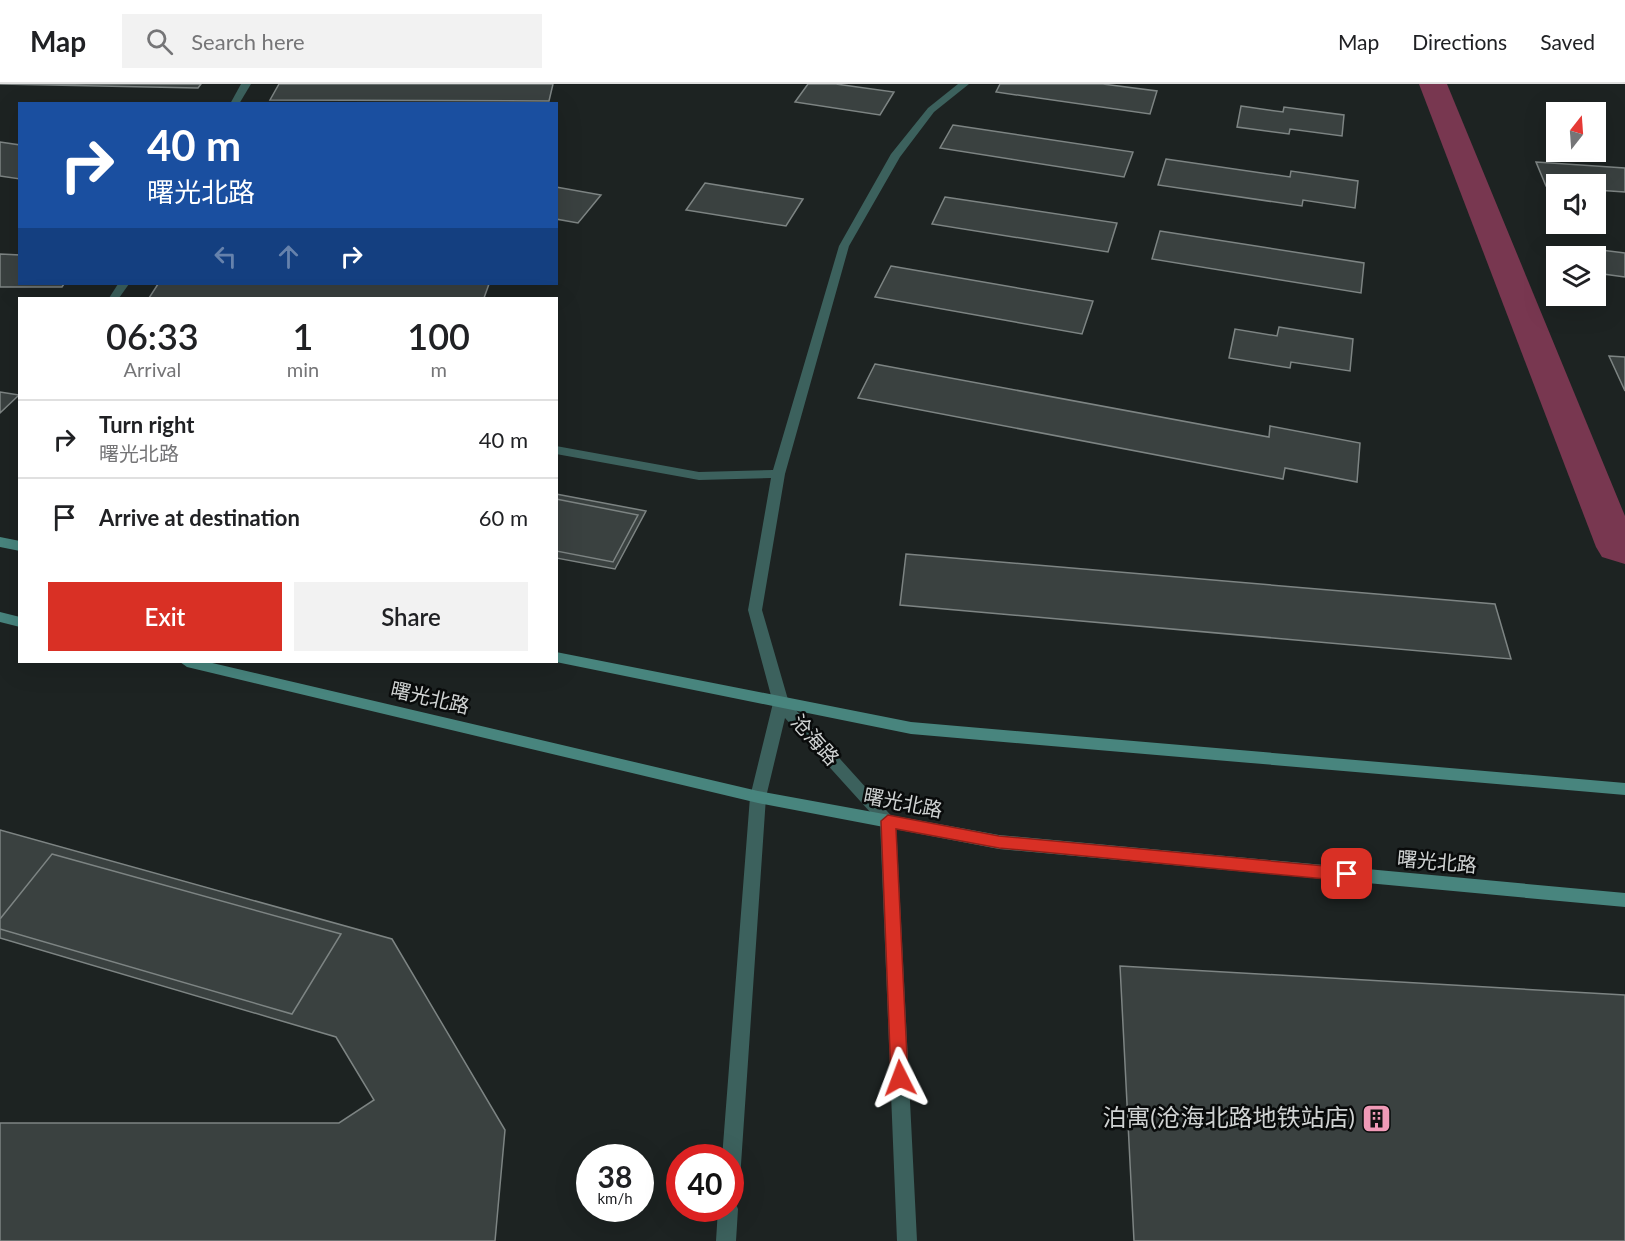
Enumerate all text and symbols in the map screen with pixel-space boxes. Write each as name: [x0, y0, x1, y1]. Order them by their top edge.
search box: [122, 14, 542, 68]
text: Map: [30, 24, 86, 58]
icon: search: [143, 25, 176, 58]
text: Search here: [191, 28, 305, 55]
text: Map: [1338, 29, 1379, 54]
text: Directions: [1412, 29, 1507, 54]
text: Saved: [1540, 29, 1595, 54]
north arrow: [1546, 102, 1606, 162]
map controls: [1546, 102, 1606, 306]
text: 40 m: [147, 120, 241, 170]
icon: right: [48, 126, 126, 204]
button: sound: [1546, 174, 1606, 234]
text: 曙光北路: [147, 175, 255, 208]
icon: left: [209, 240, 242, 273]
icon: ahead: [272, 240, 305, 273]
icon: right: [335, 240, 368, 273]
button: layers: [1546, 246, 1606, 306]
text: 06:33: [106, 314, 199, 358]
text: 1: [293, 314, 313, 358]
text: 100: [407, 314, 470, 358]
text: Arrival: [124, 357, 181, 381]
text: min: [287, 357, 319, 381]
text: m: [430, 357, 447, 381]
text: Turn right: [99, 411, 194, 438]
icon: right: [48, 423, 81, 456]
text: 40 m: [479, 426, 528, 453]
text: 曙光北路: [99, 441, 179, 465]
icon: arrive: [48, 501, 81, 534]
text: Arrive at destination: [99, 504, 300, 531]
text: 60 m: [479, 504, 528, 531]
button: Exit: [48, 582, 282, 651]
button: Share: [294, 582, 528, 651]
street label: 曙光北路: [389, 676, 472, 718]
street label: 沧海路: [787, 709, 845, 770]
street label: 曙光北路: [862, 783, 945, 821]
street label: 曙光北路: [1396, 846, 1478, 876]
pin: [1321, 848, 1372, 899]
icon: arrive: [1330, 857, 1363, 890]
position arrow: [868, 1046, 932, 1110]
place label: 泊寓(沧海北路地铁站店): [1102, 1102, 1355, 1131]
building icon: 泊寓(沧海北路地铁站店): [1360, 1102, 1392, 1134]
speed limit sign: 40: [666, 1144, 744, 1222]
text: 38: [598, 1158, 632, 1194]
text: km/h: [597, 1189, 633, 1207]

